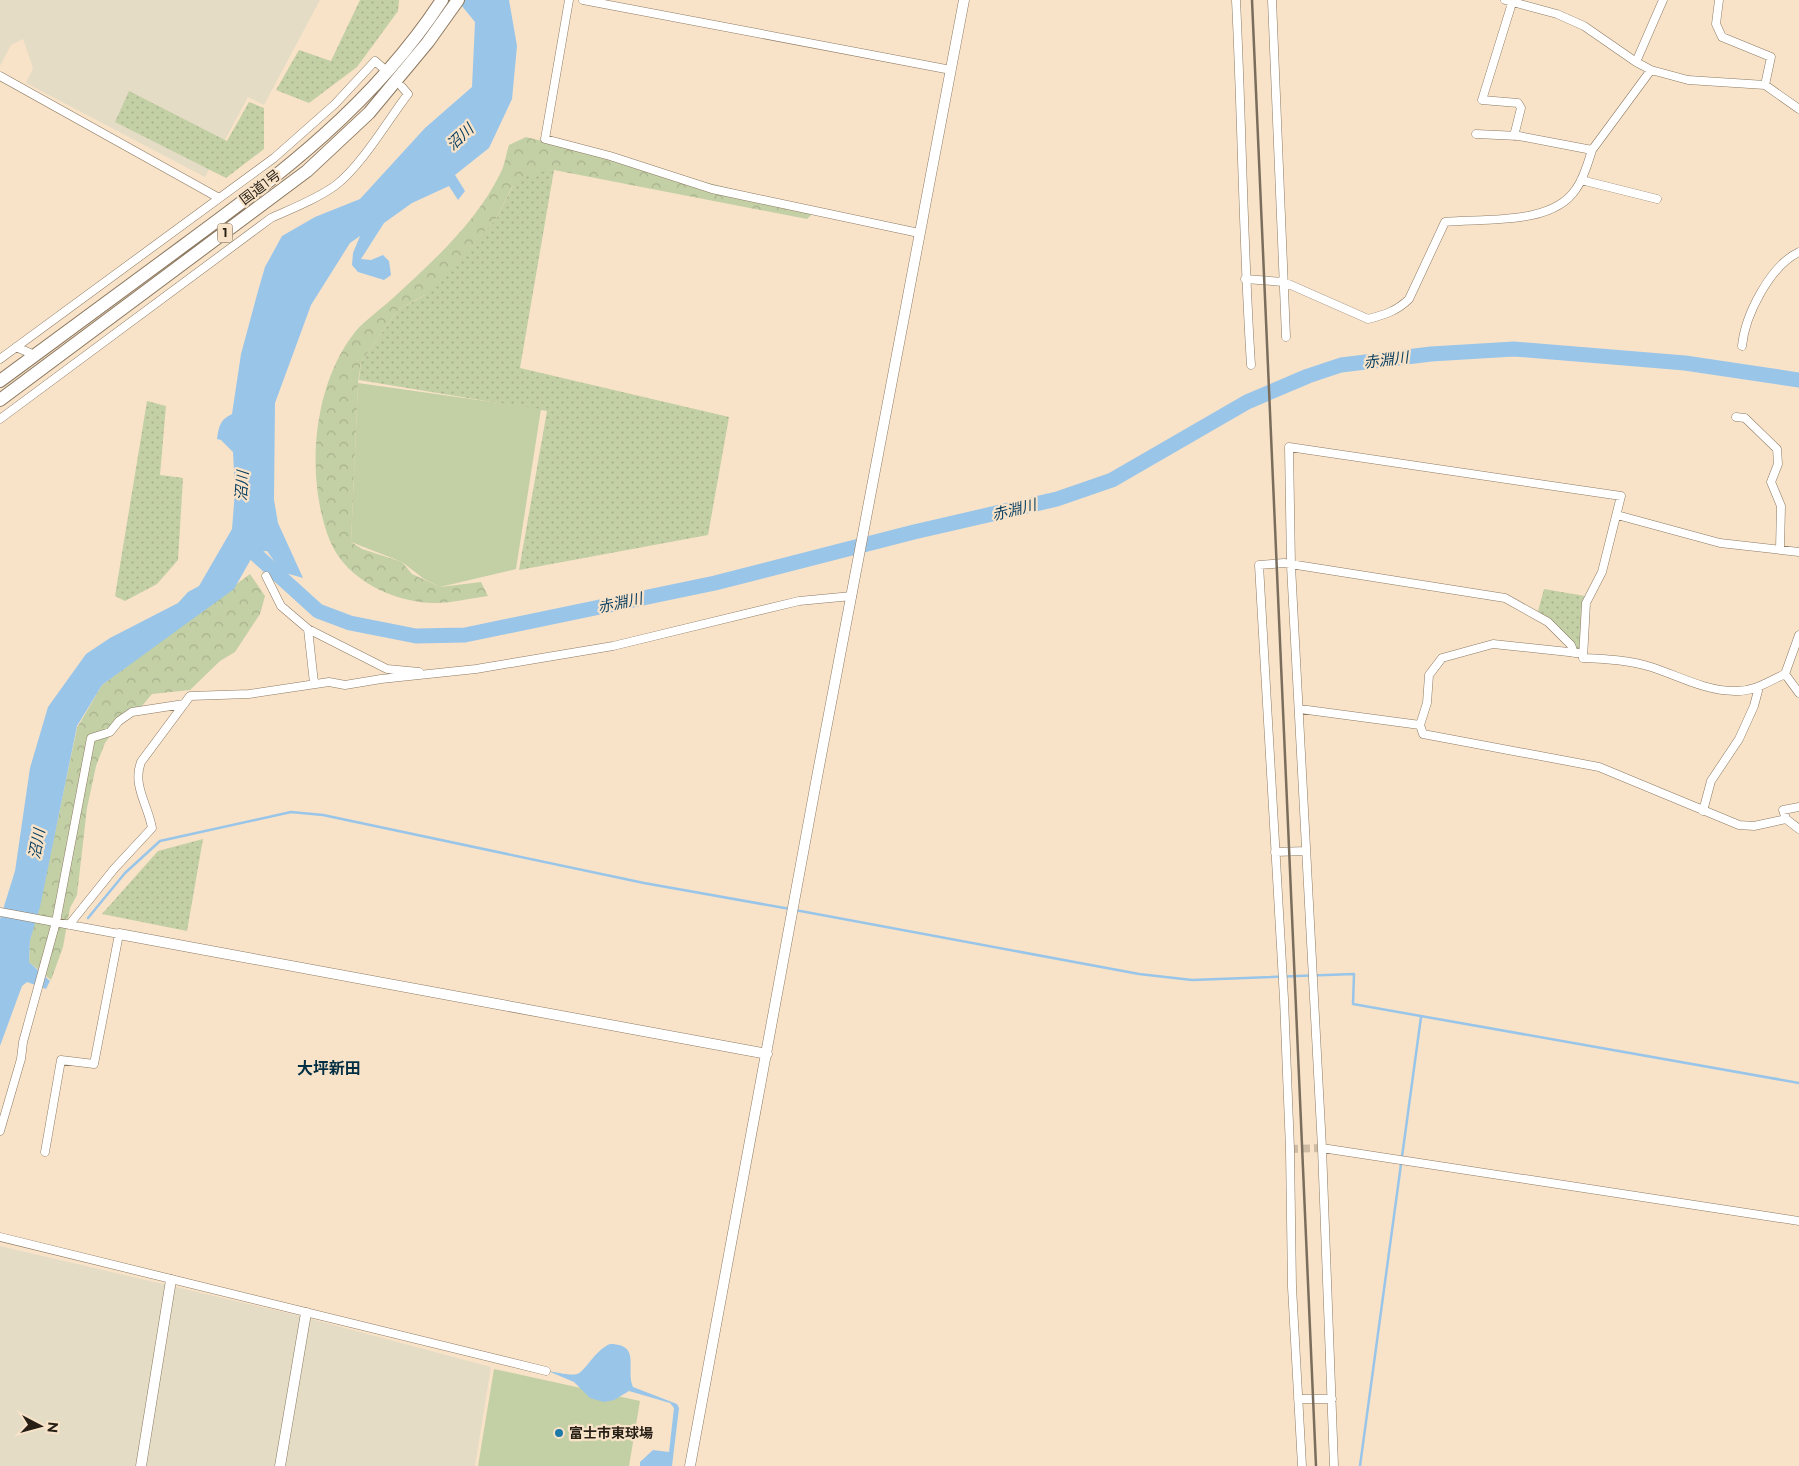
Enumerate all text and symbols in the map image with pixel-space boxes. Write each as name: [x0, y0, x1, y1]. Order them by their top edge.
water label: 沼川: [442, 118, 479, 154]
street label: 国道1号: [236, 166, 284, 208]
road number: 1: [218, 224, 232, 242]
water label: 赤淵川: [1362, 347, 1411, 372]
water label: 沼川: [231, 468, 252, 502]
water label: 赤淵川: [990, 494, 1040, 524]
water label: 赤淵川: [596, 588, 646, 616]
water label: 沼川: [25, 826, 49, 860]
district label: 大坪新田: [297, 1059, 361, 1078]
north arrow: [15, 1401, 65, 1451]
text: N: [43, 1421, 62, 1434]
place label: 富士市東球場: [569, 1424, 653, 1442]
marker: 富士市東球場: [553, 1427, 565, 1439]

